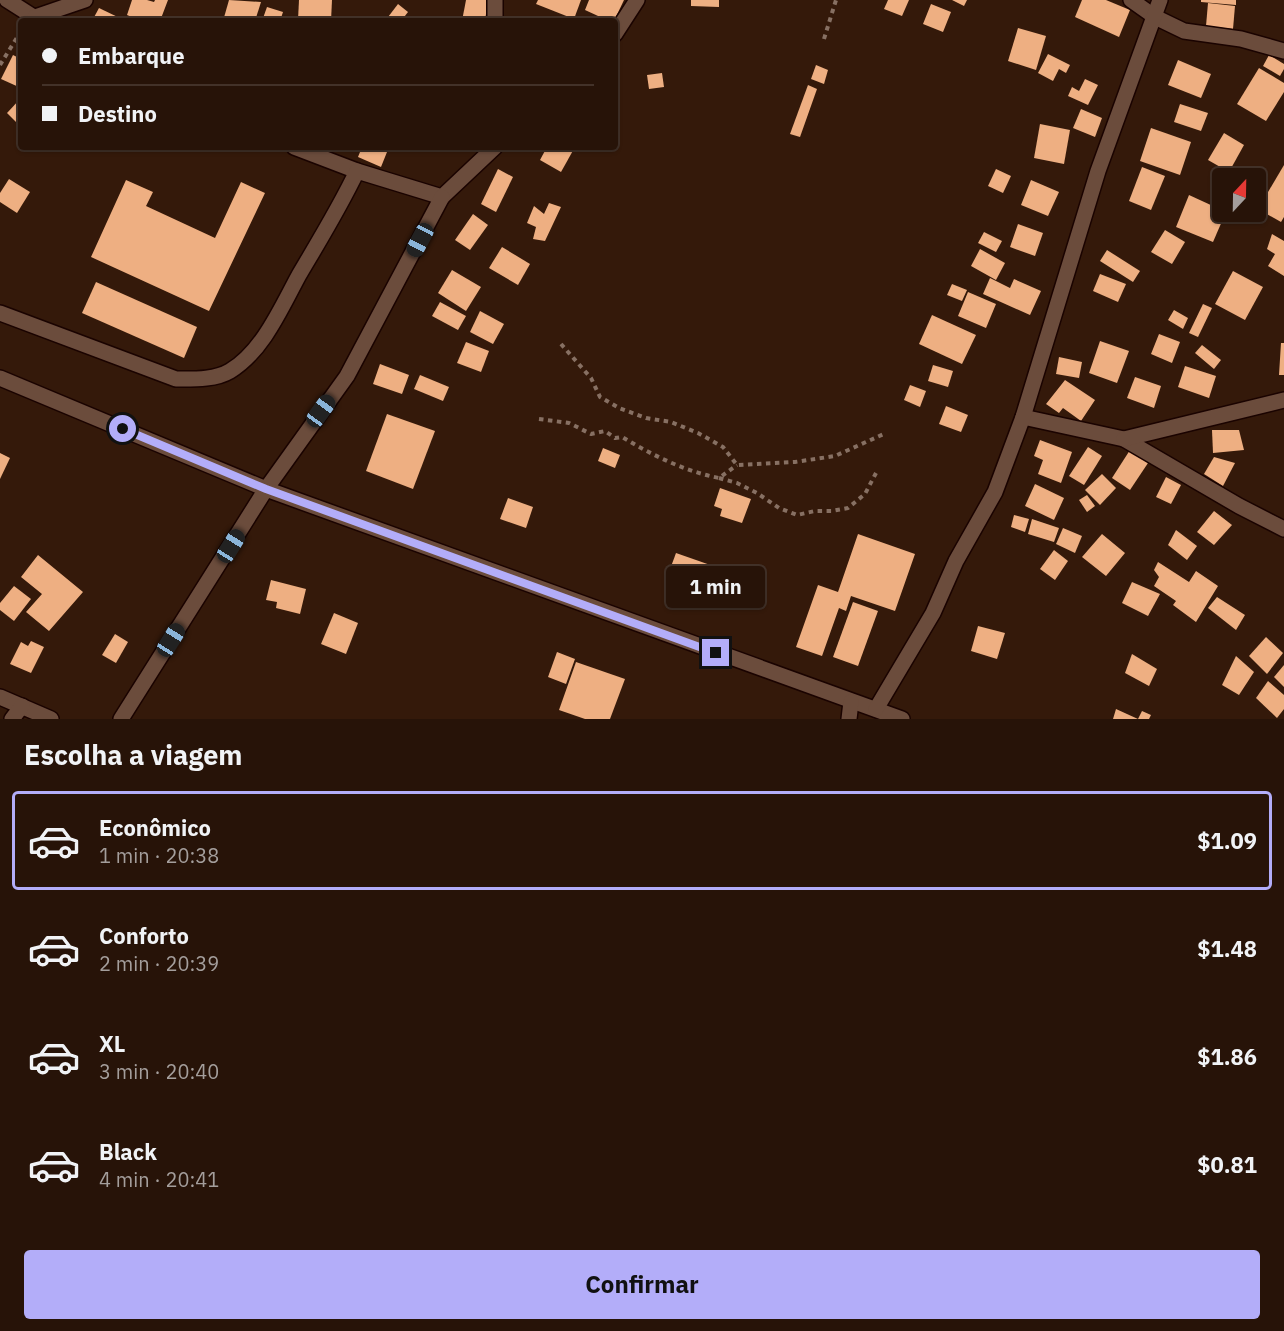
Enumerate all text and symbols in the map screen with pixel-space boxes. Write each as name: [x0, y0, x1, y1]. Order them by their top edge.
text: Embarque: [78, 41, 185, 70]
text: Destino: [78, 99, 157, 128]
north arrow: [1212, 168, 1266, 222]
map controls: [1212, 168, 1266, 222]
car: [404, 220, 436, 260]
car: [303, 391, 339, 431]
route start: [109, 415, 136, 442]
car: [214, 526, 248, 566]
callout: 1 min: [666, 566, 766, 608]
text: 1 min: [689, 573, 742, 600]
car: [154, 620, 188, 660]
route end: [702, 639, 729, 666]
text: Escolha a viagem: [24, 737, 242, 772]
text: Econômico: [99, 813, 211, 842]
icon: car: [27, 814, 81, 868]
text: $1.09: [1197, 826, 1257, 855]
text: 1 min · 20:38: [99, 842, 219, 869]
text: Conforto: [99, 921, 189, 950]
icon: car: [27, 922, 81, 976]
text: $1.48: [1197, 934, 1257, 963]
text: 2 min · 20:39: [99, 950, 219, 977]
text: XL: [99, 1029, 125, 1058]
icon: car: [27, 1030, 81, 1084]
text: $1.86: [1197, 1042, 1257, 1071]
text: 3 min · 20:40: [99, 1058, 219, 1085]
text: Black: [99, 1137, 157, 1166]
icon: car: [27, 1138, 81, 1192]
text: $0.81: [1197, 1150, 1257, 1179]
text: 4 min · 20:41: [99, 1166, 219, 1193]
button: Confirmar: [24, 1250, 1260, 1319]

